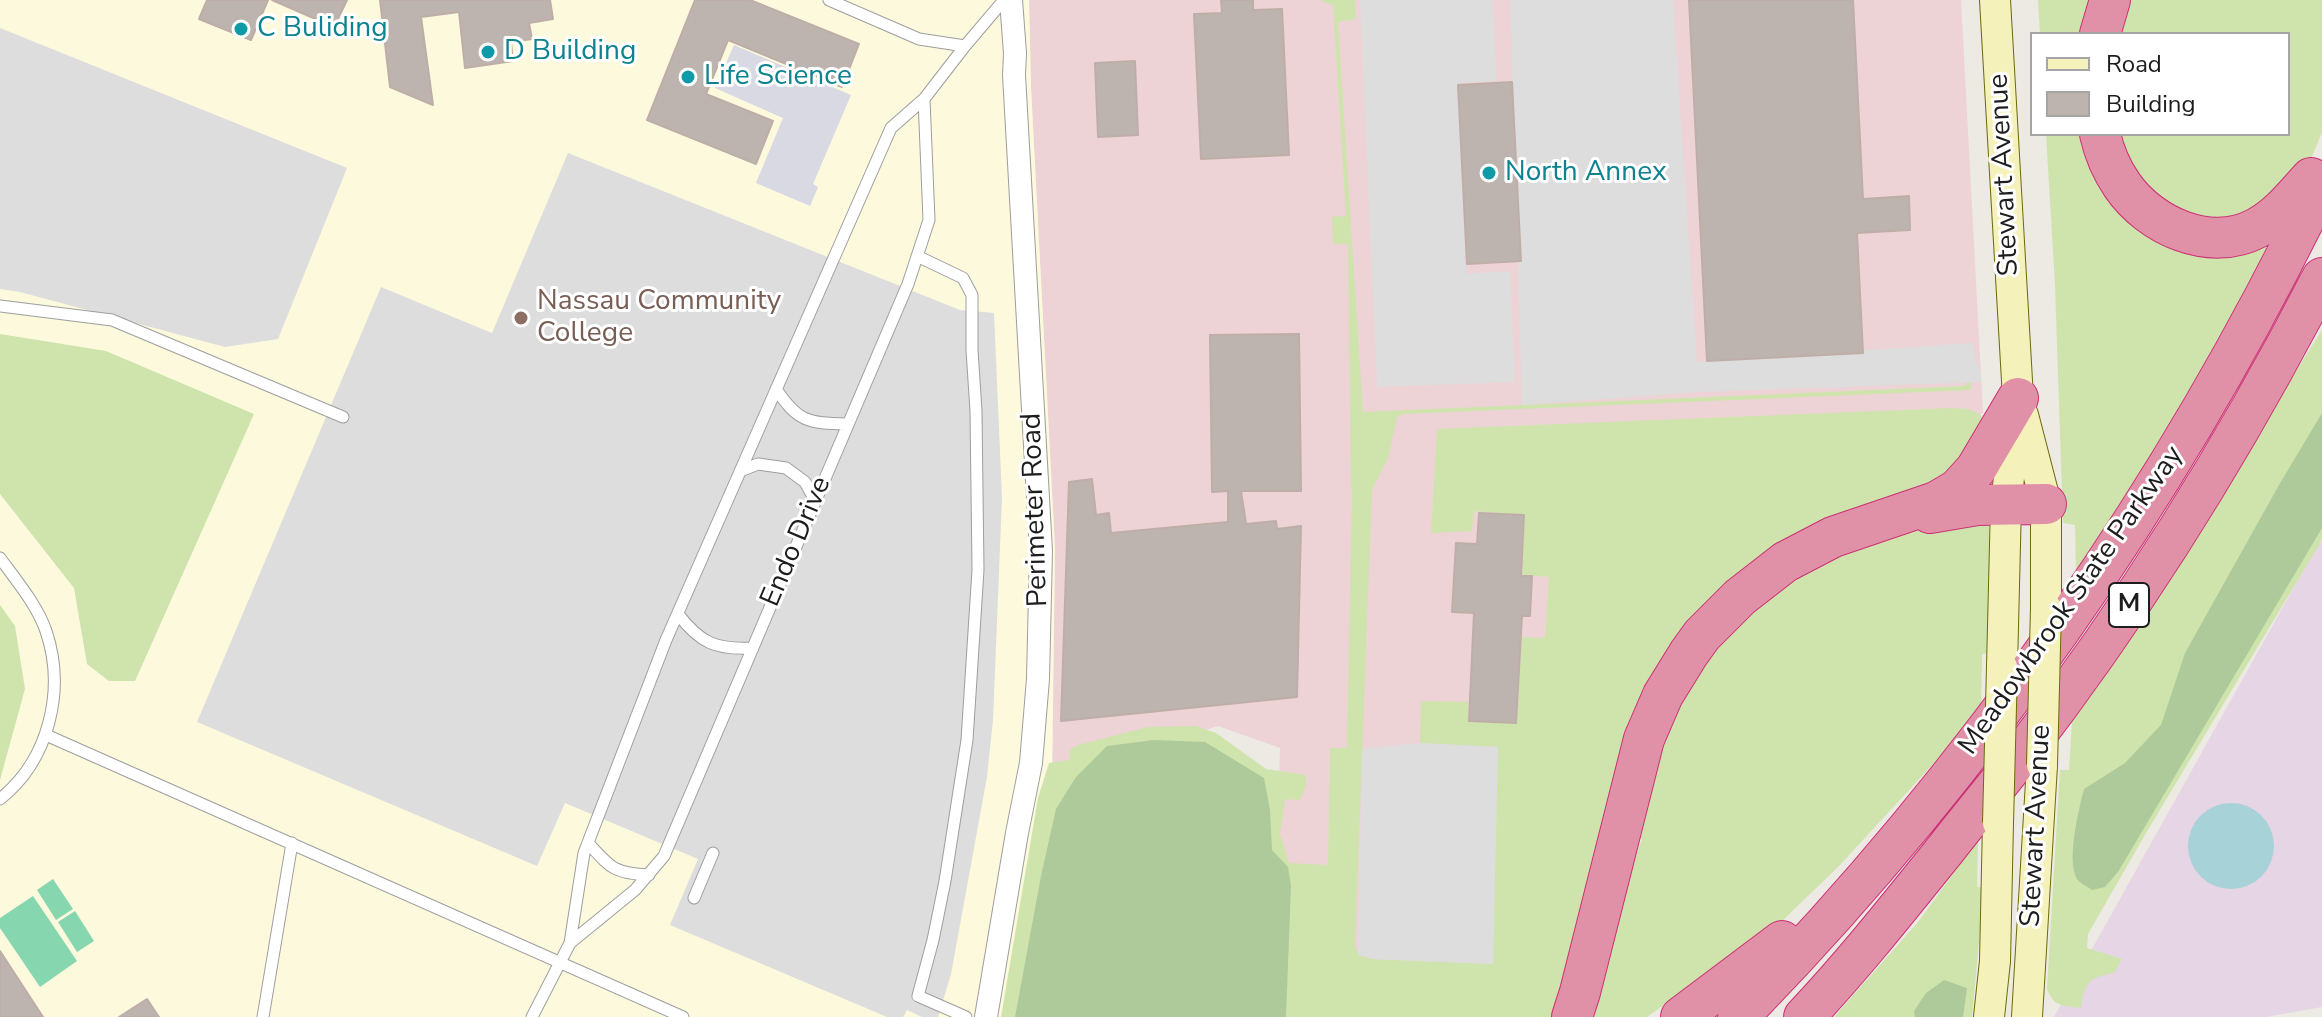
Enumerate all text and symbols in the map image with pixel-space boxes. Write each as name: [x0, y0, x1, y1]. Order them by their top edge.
place label: C Buliding: [257, 12, 388, 46]
marker: C Buliding: [232, 20, 250, 38]
legend: [2030, 32, 2290, 136]
place label: D Building: [504, 35, 636, 69]
marker: D Building: [479, 43, 497, 61]
text: Road: [2106, 48, 2162, 80]
place label: Life Science: [704, 60, 852, 94]
marker: Life Science: [679, 68, 697, 86]
street label: Stewart Avenue: [1983, 73, 2027, 277]
text: Building: [2106, 88, 2196, 120]
place label: North Annex: [1505, 156, 1667, 190]
marker: North Annex: [1480, 164, 1498, 182]
place label: Nassau Community College: [537, 285, 781, 351]
marker: Nassau Community College: [512, 309, 530, 327]
street label: Perimeter Road: [1016, 412, 1056, 608]
street label: Meadowbrook State Parkway: [1952, 440, 2192, 762]
street label: Endo Drive: [755, 472, 839, 612]
road number: M: [2109, 583, 2149, 627]
street label: Stewart Avenue: [2015, 724, 2059, 928]

